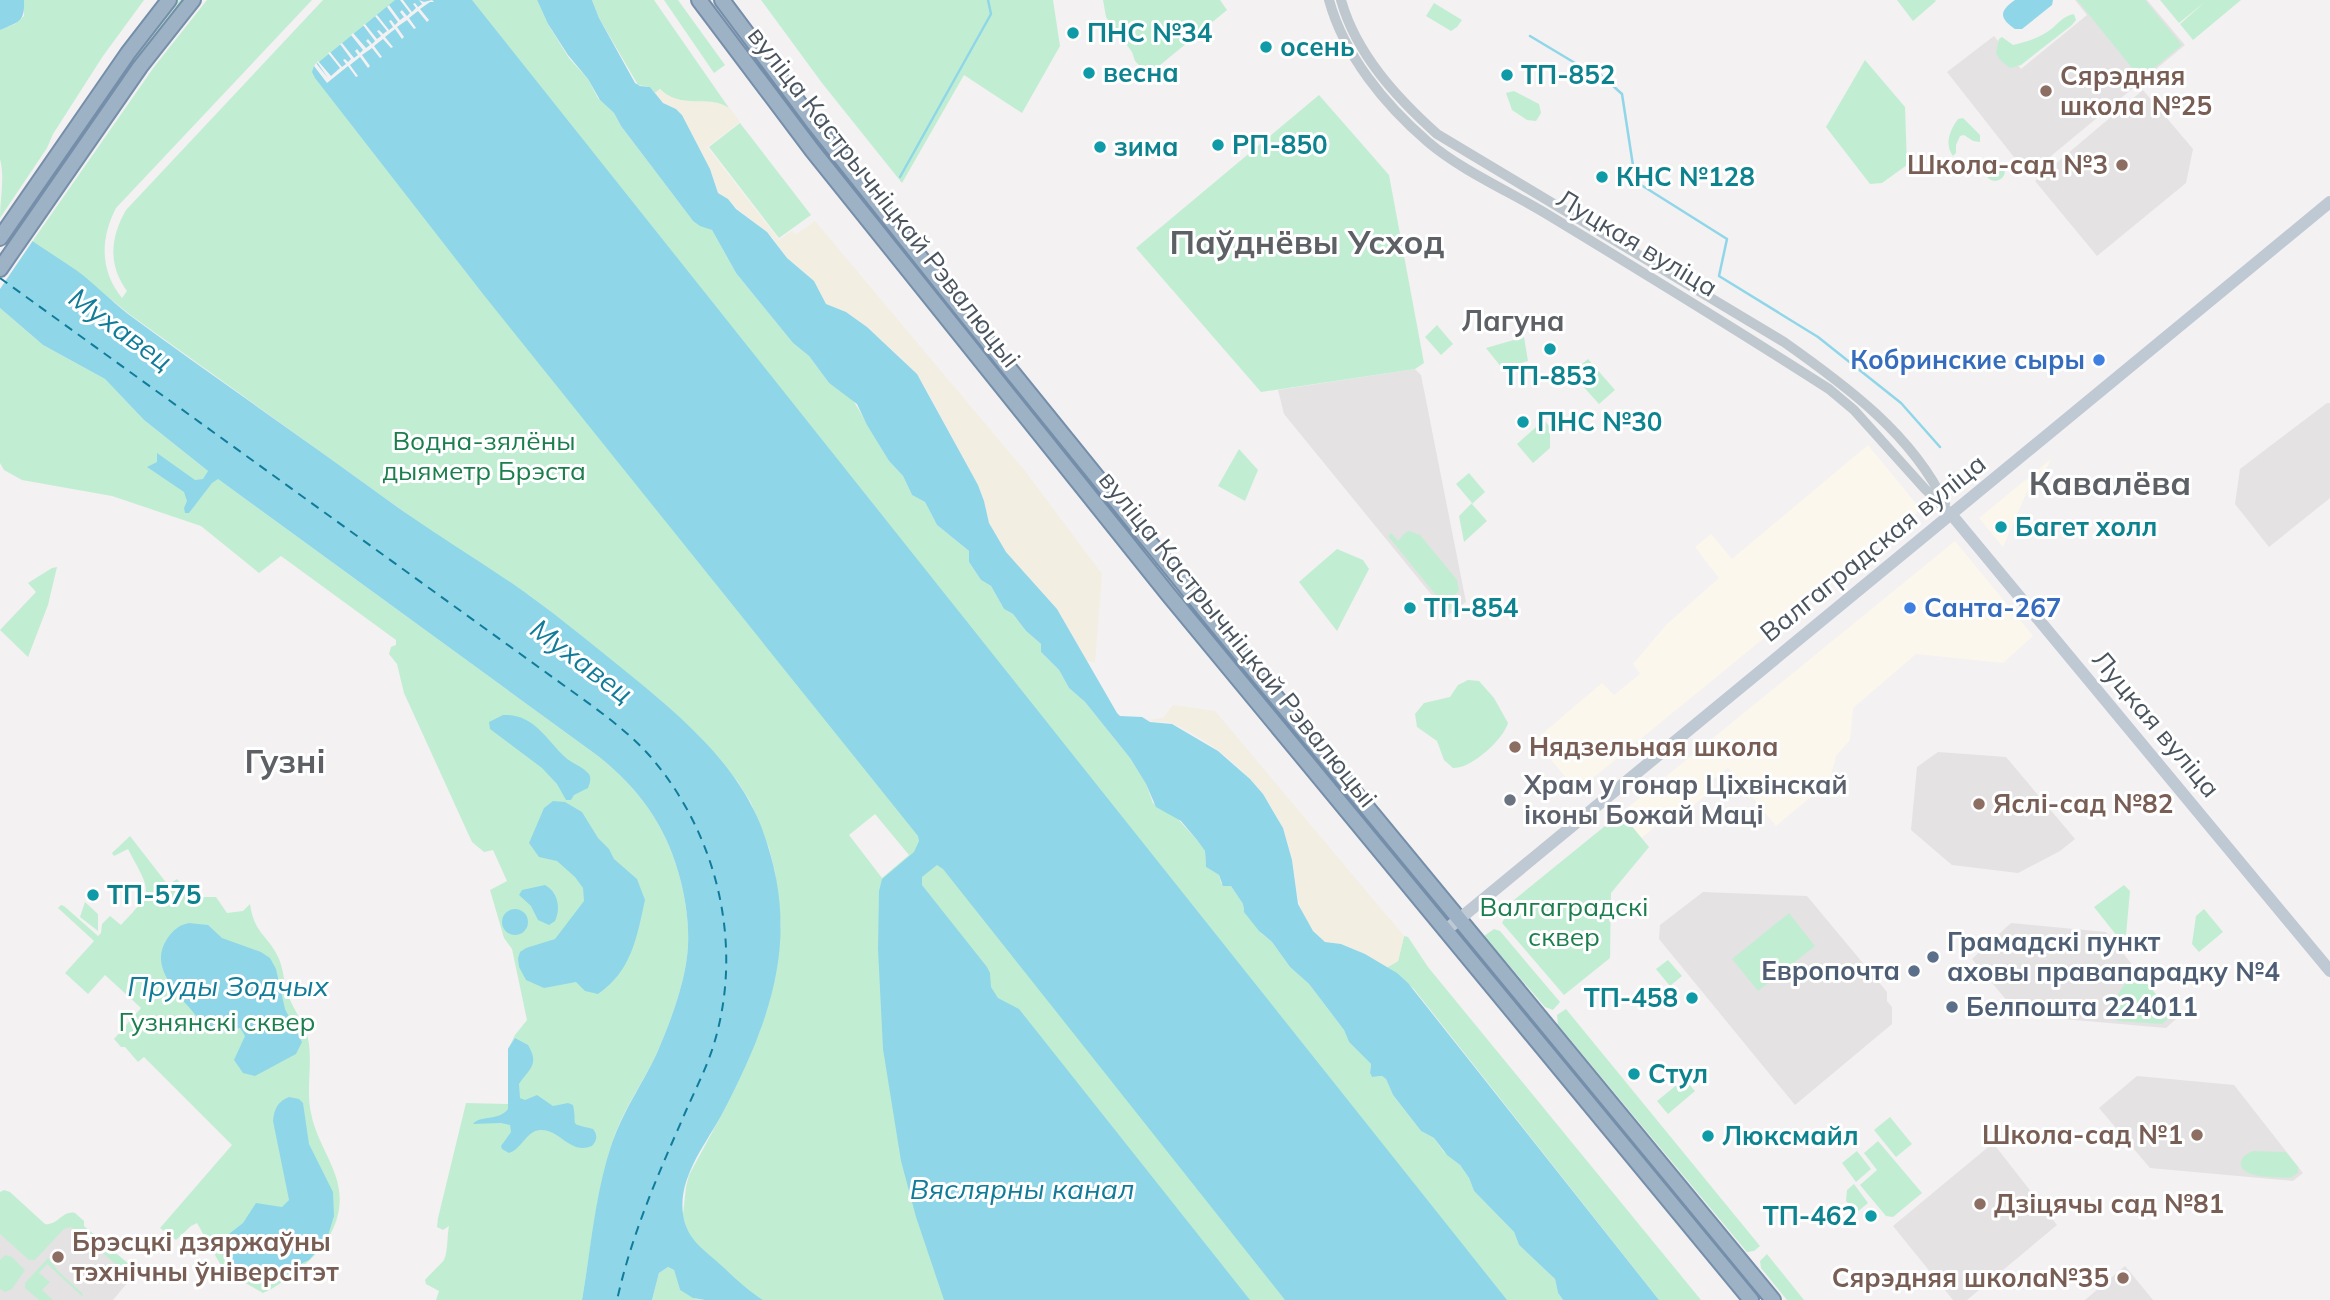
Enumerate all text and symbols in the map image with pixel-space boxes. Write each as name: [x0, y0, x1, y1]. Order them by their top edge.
place label: ПНС №34: [1087, 16, 1213, 49]
street label: вуліца Кастрычніцкай Рэвалюцыі: [741, 19, 1028, 374]
marker: ПНС №34: [1065, 25, 1081, 41]
place label: осень: [1280, 30, 1355, 63]
marker: осень: [1258, 39, 1274, 55]
place label: весна: [1103, 56, 1179, 89]
place label: ТП-852: [1521, 58, 1615, 91]
place label: Сярэдняя школа №25: [2060, 59, 2212, 122]
marker: весна: [1081, 65, 1097, 81]
marker: ТП-852: [1499, 67, 1515, 83]
marker: Сярэдняя школа №25: [2038, 83, 2054, 99]
place label: РП-850: [1232, 128, 1328, 161]
place label: зима: [1114, 130, 1178, 163]
marker: РП-850: [1210, 137, 1226, 153]
marker: зима: [1092, 139, 1108, 155]
place label: Школа-сад №3: [1907, 148, 2108, 181]
marker: Школа-сад №3: [2114, 157, 2130, 173]
place label: КНС №128: [1616, 160, 1755, 193]
marker: КНС №128: [1594, 169, 1610, 185]
street label: Луцкая вуліца: [1551, 182, 1724, 304]
district label: Паўднёвы Усход: [1170, 221, 1445, 262]
water label: Мухавец: [63, 279, 180, 378]
district label: Лагуна: [1461, 303, 1565, 338]
marker: ТП-853: [1542, 341, 1558, 357]
place label: Кобринские сыры: [1850, 343, 2085, 376]
marker: Кобринские сыры: [2091, 352, 2107, 368]
place label: ТП-853: [1503, 359, 1597, 392]
place label: ПНС №30: [1537, 405, 1662, 438]
marker: ПНС №30: [1515, 414, 1531, 430]
park label: Водна-зялёны дыяметр Брэста: [382, 424, 586, 487]
street label: Валгаградская вуліца: [1753, 446, 1992, 649]
district label: Кавалёва: [2029, 462, 2191, 503]
street label: вуліца Кастрычніцкай Рэвалюцыі: [1092, 464, 1385, 814]
place label: Багет холл: [2015, 510, 2157, 543]
marker: Багет холл: [1993, 519, 2009, 535]
place label: ТП-854: [1424, 591, 1519, 624]
place label: Санта-267: [1924, 591, 2061, 624]
marker: ТП-854: [1402, 600, 1418, 616]
marker: Санта-267: [1902, 600, 1918, 616]
water label: Мухавец: [524, 611, 641, 711]
street label: Луцкая вуліца: [2085, 643, 2227, 804]
place label: Нядзельная школа: [1529, 730, 1778, 763]
marker: Нядзельная школа: [1507, 739, 1523, 755]
district label: Гузні: [244, 740, 326, 781]
place label: Храм у гонар Ціхвінскай іконы Божай Маці: [1523, 768, 1848, 831]
place label: Яслі-сад №82: [1993, 787, 2173, 820]
marker: Храм у гонар Ціхвінскай іконы Божай Маці: [1502, 792, 1518, 808]
marker: Яслі-сад №82: [1971, 796, 1987, 812]
place label: ТП-575: [107, 878, 201, 911]
marker: ТП-575: [85, 887, 101, 903]
park label: Валгаградскі сквер: [1480, 890, 1648, 953]
place label: Грамадскі пункт аховы правапарадку №4: [1947, 925, 2280, 988]
marker: Грамадскі пункт аховы правапарадку №4: [1925, 949, 1941, 965]
place label: Европочта: [1761, 954, 1900, 987]
marker: Европочта: [1906, 963, 1922, 979]
water label: Пруды Зодчых: [127, 968, 330, 1003]
place label: ТП-458: [1584, 981, 1678, 1014]
marker: ТП-458: [1684, 990, 1700, 1006]
place label: Белпошта 224011: [1966, 990, 2198, 1023]
marker: Белпошта 224011: [1944, 999, 1960, 1015]
park label: Гузнянскі сквер: [119, 1005, 315, 1038]
place label: Стул: [1648, 1057, 1708, 1090]
marker: Стул: [1626, 1066, 1642, 1082]
place label: Школа-сад №1: [1982, 1118, 2183, 1151]
place label: Люксмайл: [1722, 1119, 1859, 1152]
marker: Школа-сад №1: [2189, 1127, 2205, 1143]
marker: Люксмайл: [1700, 1128, 1716, 1144]
water label: Вяслярны канал: [910, 1171, 1134, 1206]
place label: Дзіцячы сад №81: [1994, 1187, 2224, 1220]
marker: Дзіцячы сад №81: [1972, 1196, 1988, 1212]
place label: ТП-462: [1763, 1199, 1857, 1232]
marker: ТП-462: [1863, 1208, 1879, 1224]
place label: Брэсцкі дзяржаўны тэхнічны ўніверсітэт: [72, 1225, 339, 1288]
marker: Брэсцкі дзяржаўны тэхнічны ўніверсітэт: [50, 1249, 66, 1265]
place label: Сярэдняя школа№35: [1832, 1261, 2109, 1294]
marker: Сярэдняя школа№35: [2115, 1270, 2131, 1286]

